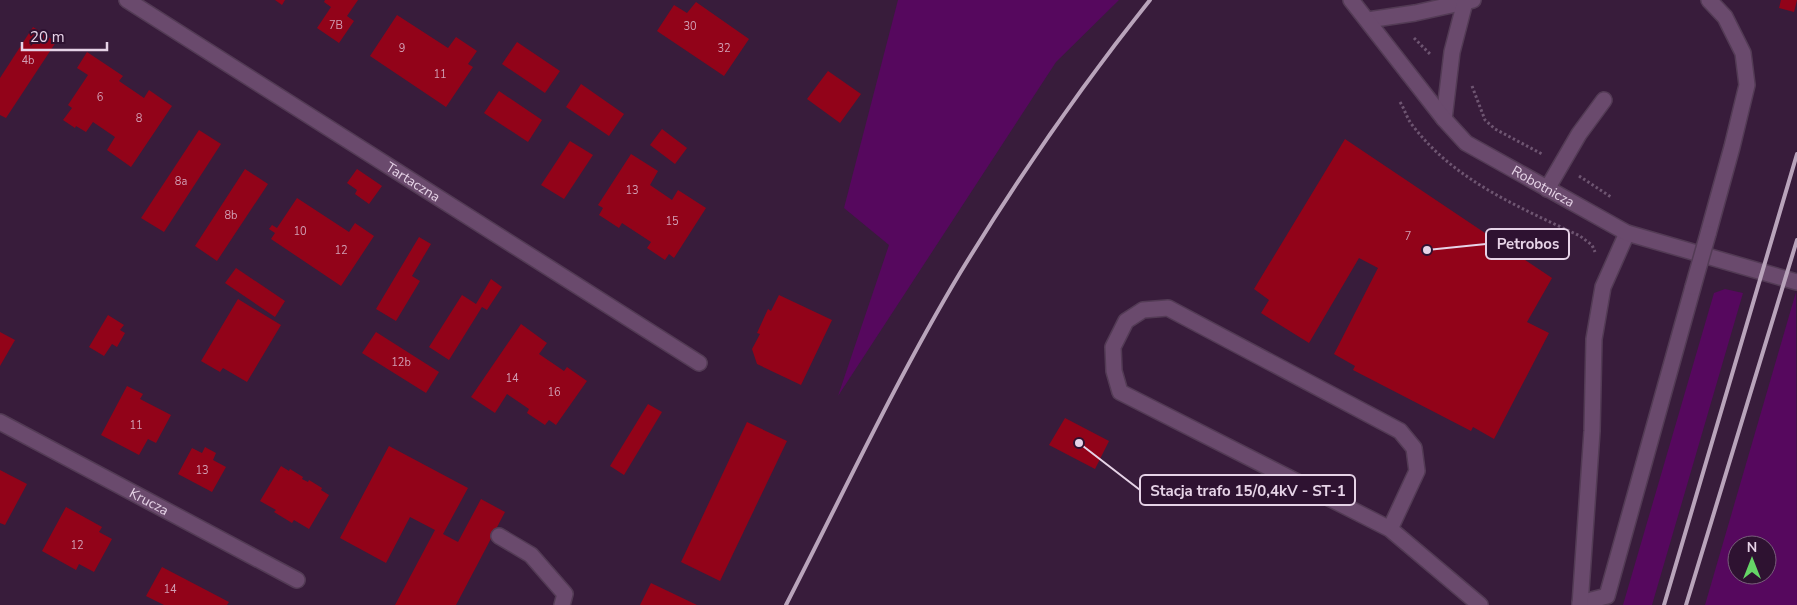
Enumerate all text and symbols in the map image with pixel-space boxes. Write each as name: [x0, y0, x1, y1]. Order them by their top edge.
house number: 7B: [329, 18, 343, 33]
house number: 30: [683, 19, 697, 34]
scale bar: [22, 20, 108, 52]
text: 20 m: [30, 27, 65, 47]
house number: 9: [399, 41, 405, 56]
house number: 32: [717, 41, 731, 56]
house number: 4b: [21, 53, 35, 68]
house number: 11: [433, 67, 447, 82]
house number: 6: [97, 90, 104, 105]
house number: 8: [136, 111, 143, 126]
street label: Tartaczna: [382, 157, 444, 206]
street label: Robotnicza: [1508, 161, 1578, 211]
house number: 8a: [175, 174, 187, 189]
house number: 13: [625, 183, 639, 198]
house number: 8b: [224, 208, 238, 223]
house number: 15: [665, 214, 679, 229]
house number: 10: [293, 224, 307, 239]
house number: 7: [1405, 229, 1411, 244]
callout: Petrobos: [1486, 229, 1569, 259]
text: Petrobos: [1497, 234, 1559, 254]
house number: 12: [334, 243, 348, 258]
house number: 12b: [391, 355, 411, 370]
house number: 14: [505, 371, 519, 386]
house number: 16: [547, 385, 561, 400]
house number: 11: [129, 418, 143, 433]
house number: 13: [195, 463, 209, 478]
callout: Stacja trafo 15/0,4kV - ST-1: [1140, 475, 1355, 505]
text: Stacja trafo 15/0,4kV - ST-1: [1150, 481, 1346, 501]
street label: Krucza: [126, 483, 172, 520]
north arrow: [1727, 535, 1777, 585]
house number: 12: [70, 538, 84, 553]
text: N: [1747, 538, 1757, 557]
house number: 14: [163, 582, 177, 597]

